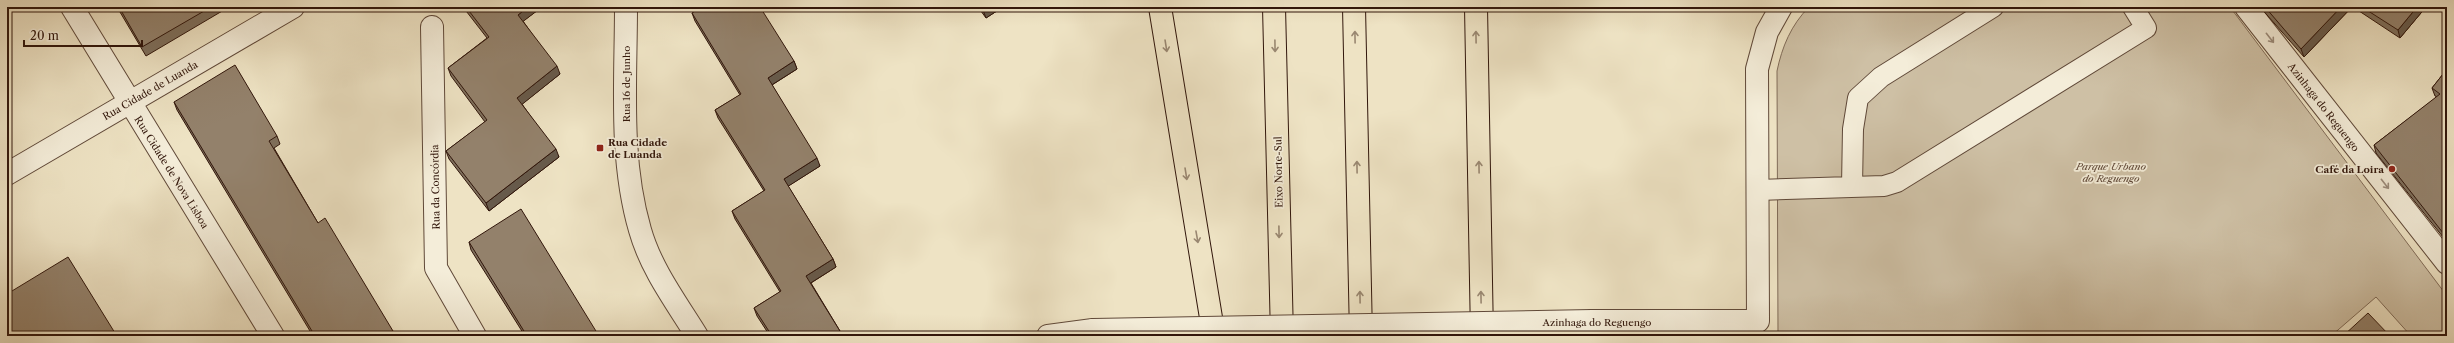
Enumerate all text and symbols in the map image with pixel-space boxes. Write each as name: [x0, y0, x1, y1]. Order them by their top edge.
scale bar: [24, 22, 142, 48]
text: 20 m: [30, 28, 59, 43]
one-way arrow: [1351, 31, 1359, 44]
one-way arrow: [1473, 31, 1480, 44]
one-way arrow: [2266, 32, 2274, 43]
one-way arrow: [1162, 39, 1170, 52]
one-way arrow: [1271, 39, 1279, 52]
street label: Rua 16 de Junho: [620, 46, 633, 122]
street label: Rua Cidade de Luanda: [100, 58, 201, 123]
street label: Azinhaga do Reguengo: [2284, 60, 2362, 154]
street label: Rua Cidade de Nova Lisboa: [132, 114, 212, 232]
place label: Rua Cidade de Luanda: [608, 136, 667, 161]
street label: Eixo Norte-Sul: [1271, 136, 1286, 208]
marker: Rua Cidade de Luanda: [595, 143, 605, 153]
street label: Rua da Concórdia: [428, 144, 443, 230]
park label: Parque Urbano do Reguengo: [2075, 160, 2146, 185]
one-way arrow: [1353, 161, 1361, 174]
one-way arrow: [1475, 161, 1483, 174]
place label: Café da Loira: [2315, 163, 2384, 176]
marker: Café da Loira: [2387, 164, 2397, 174]
one-way arrow: [1182, 167, 1190, 180]
one-way arrow: [2381, 179, 2389, 190]
one-way arrow: [1275, 225, 1283, 238]
one-way arrow: [1193, 230, 1201, 243]
one-way arrow: [1356, 291, 1364, 304]
one-way arrow: [1477, 291, 1485, 304]
street label: Azinhaga do Reguengo: [1542, 316, 1651, 329]

